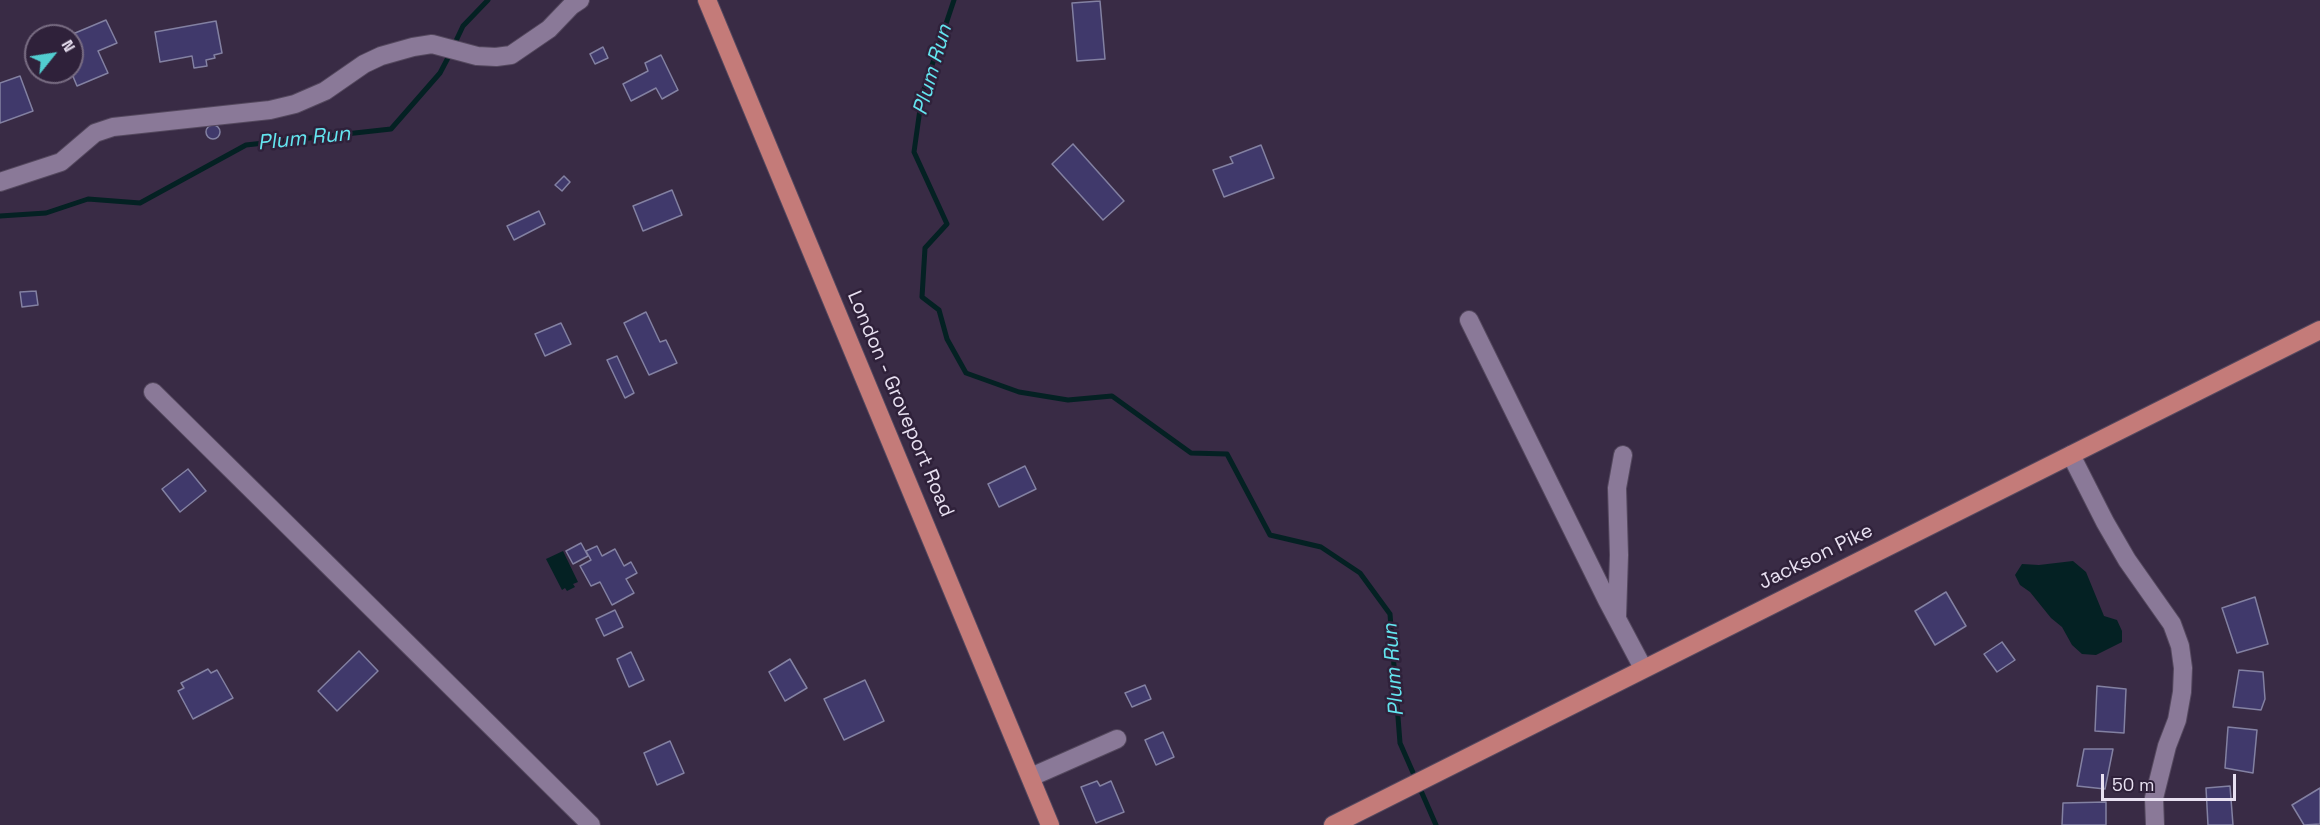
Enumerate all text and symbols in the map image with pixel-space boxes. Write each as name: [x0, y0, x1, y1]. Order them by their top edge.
water label: Plum Run: [908, 22, 958, 118]
north arrow: [24, 24, 84, 84]
text: N: [57, 36, 80, 56]
water label: Plum Run: [256, 122, 352, 156]
street label: London - Groveport Road: [841, 287, 959, 521]
street label: Jackson Pike: [1755, 519, 1877, 595]
water label: Plum Run: [1378, 623, 1410, 717]
scale bar: [2104, 762, 2239, 800]
text: 50 m: [2112, 773, 2154, 796]

